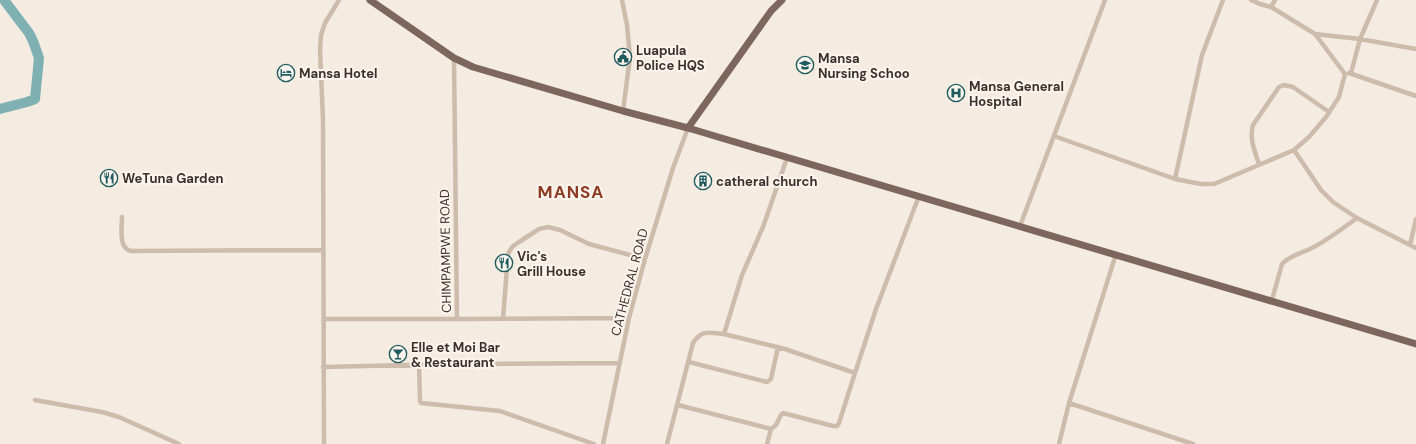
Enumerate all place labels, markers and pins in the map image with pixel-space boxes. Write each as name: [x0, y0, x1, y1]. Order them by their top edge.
place label: Luapula Police HQS: [636, 42, 705, 74]
public building icon: Luapula Police HQS: [613, 47, 633, 67]
place label: Mansa Nursing Schoo: [818, 50, 910, 82]
school or university icon: Mansa Nursing Schoo: [795, 55, 815, 75]
hotel icon: Mansa Hotel: [276, 63, 296, 83]
place label: Mansa Hotel: [299, 65, 377, 82]
place label: Mansa General Hospital: [969, 78, 1064, 110]
hospital icon: Mansa General Hospital: [946, 83, 966, 103]
restaurant icon: WeTuna Garden: [99, 168, 119, 188]
place label: WeTuna Garden: [122, 170, 223, 187]
building icon: catheral church: [693, 171, 713, 191]
place label: catheral church: [716, 173, 817, 190]
place label: Vic's Grill House: [517, 248, 586, 280]
restaurant icon: Vic's Grill House: [494, 253, 514, 273]
place label: Elle et Moi Bar & Restaurant: [411, 339, 501, 371]
bar icon: Elle et Moi Bar & Restaurant: [388, 344, 408, 364]

